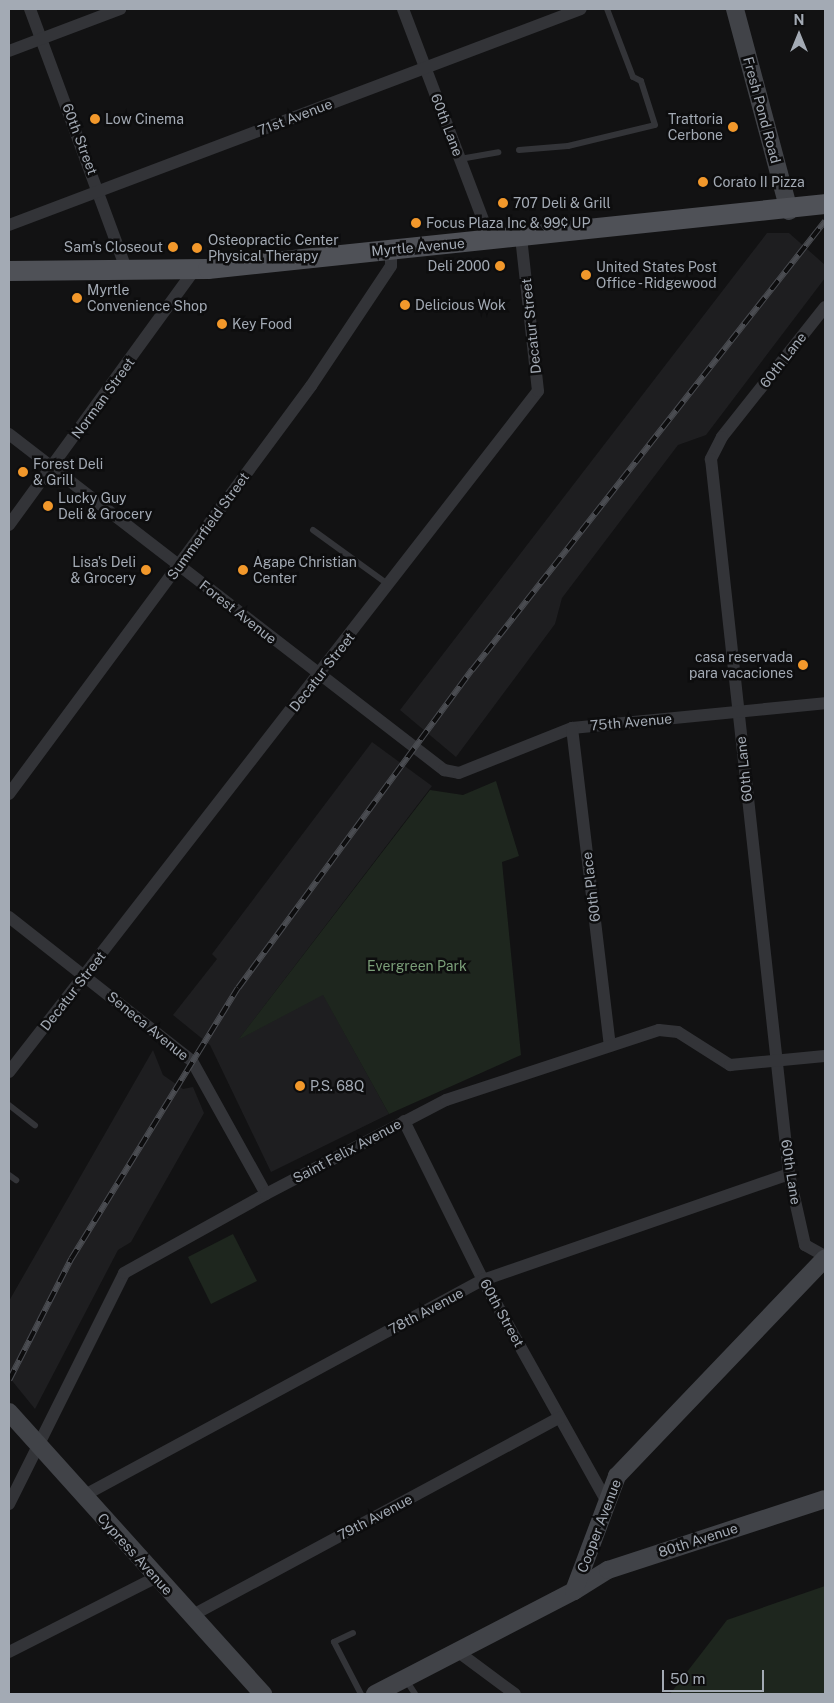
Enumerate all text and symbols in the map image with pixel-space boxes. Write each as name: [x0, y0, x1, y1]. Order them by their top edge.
north arrow: [774, 10, 824, 60]
text: N: [794, 12, 804, 28]
street label: Fresh Pond Road: [740, 55, 784, 165]
street label: 60th Lane: [427, 91, 467, 159]
street label: 71st Avenue: [255, 95, 335, 139]
street label: 60th Street: [59, 101, 101, 177]
place label: Low Cinema: [105, 111, 184, 127]
place label: Trattoria Cerbone: [668, 111, 723, 144]
marker: Low Cinema: [89, 113, 101, 125]
marker: Trattoria Cerbone: [727, 121, 739, 133]
place label: Corato II Pizza: [713, 174, 805, 190]
marker: Corato II Pizza: [697, 176, 709, 188]
place label: 707 Deli & Grill: [513, 195, 611, 211]
marker: 707 Deli & Grill: [497, 197, 509, 209]
place label: Focus Plaza Inc & 99¢ UP: [426, 215, 590, 231]
marker: Focus Plaza Inc & 99¢ UP: [410, 217, 422, 229]
place label: Osteopractic Center Physical Therapy: [208, 232, 339, 264]
street label: Myrtle Avenue: [370, 235, 466, 259]
place label: Sam's Closeout: [64, 239, 163, 255]
marker: Sam's Closeout: [167, 241, 179, 253]
marker: Osteopractic Center Physical Therapy: [190, 241, 204, 255]
place label: Deli 2000: [427, 258, 490, 274]
place label: United States Post Office - Ridgewood: [596, 259, 720, 292]
marker: Deli 2000: [494, 260, 506, 272]
marker: United States Post Office - Ridgewood: [580, 269, 592, 281]
street label: Decatur Street: [518, 277, 544, 375]
place label: Myrtle Convenience Shop: [87, 282, 207, 314]
marker: Myrtle Convenience Shop: [71, 292, 83, 304]
place label: Delicious Wok: [415, 297, 506, 313]
marker: Delicious Wok: [399, 299, 411, 311]
place label: Key Food: [232, 316, 292, 332]
marker: Key Food: [216, 318, 228, 330]
street label: 60th Lane: [756, 329, 810, 391]
street label: Norman Street: [68, 354, 138, 442]
place label: Forest Deli & Grill: [33, 456, 103, 488]
marker: Forest Deli & Grill: [17, 466, 29, 478]
street label: Summerfield Street: [163, 469, 253, 583]
place label: Lucky Guy Deli & Grocery: [58, 490, 152, 522]
marker: Lucky Guy Deli & Grocery: [42, 500, 54, 512]
place label: Lisa's Deli & Grocery: [70, 554, 136, 586]
place label: Agape Christian Center: [253, 554, 357, 586]
marker: Lisa's Deli & Grocery: [140, 564, 152, 576]
marker: Agape Christian Center: [237, 564, 249, 576]
street label: Forest Avenue: [196, 577, 280, 647]
street label: Decatur Street: [286, 629, 358, 715]
place label: casa reservada para vacaciones: [689, 649, 793, 682]
marker: casa reservada para vacaciones: [797, 659, 809, 671]
street label: 75th Avenue: [589, 710, 673, 734]
street label: 60th Lane: [732, 735, 756, 803]
street label: 60th Place: [578, 851, 604, 923]
street label: Decatur Street: [37, 948, 109, 1034]
park label: Evergreen Park: [367, 958, 467, 974]
street label: Seneca Avenue: [104, 988, 192, 1064]
place label: P.S. 68Q: [310, 1078, 364, 1094]
marker: P.S. 68Q: [294, 1080, 306, 1092]
street label: Saint Felix Avenue: [290, 1115, 404, 1187]
street label: 60th Lane: [778, 1138, 804, 1206]
street label: 60th Street: [476, 1276, 528, 1350]
street label: 78th Avenue: [386, 1284, 466, 1338]
street label: Cooper Avenue: [573, 1477, 625, 1575]
street label: 79th Avenue: [335, 1490, 415, 1544]
street label: Cypress Avenue: [94, 1510, 176, 1598]
street label: 80th Avenue: [656, 1519, 740, 1561]
scale bar: [664, 1660, 766, 1692]
text: 50 m: [670, 1670, 705, 1687]

